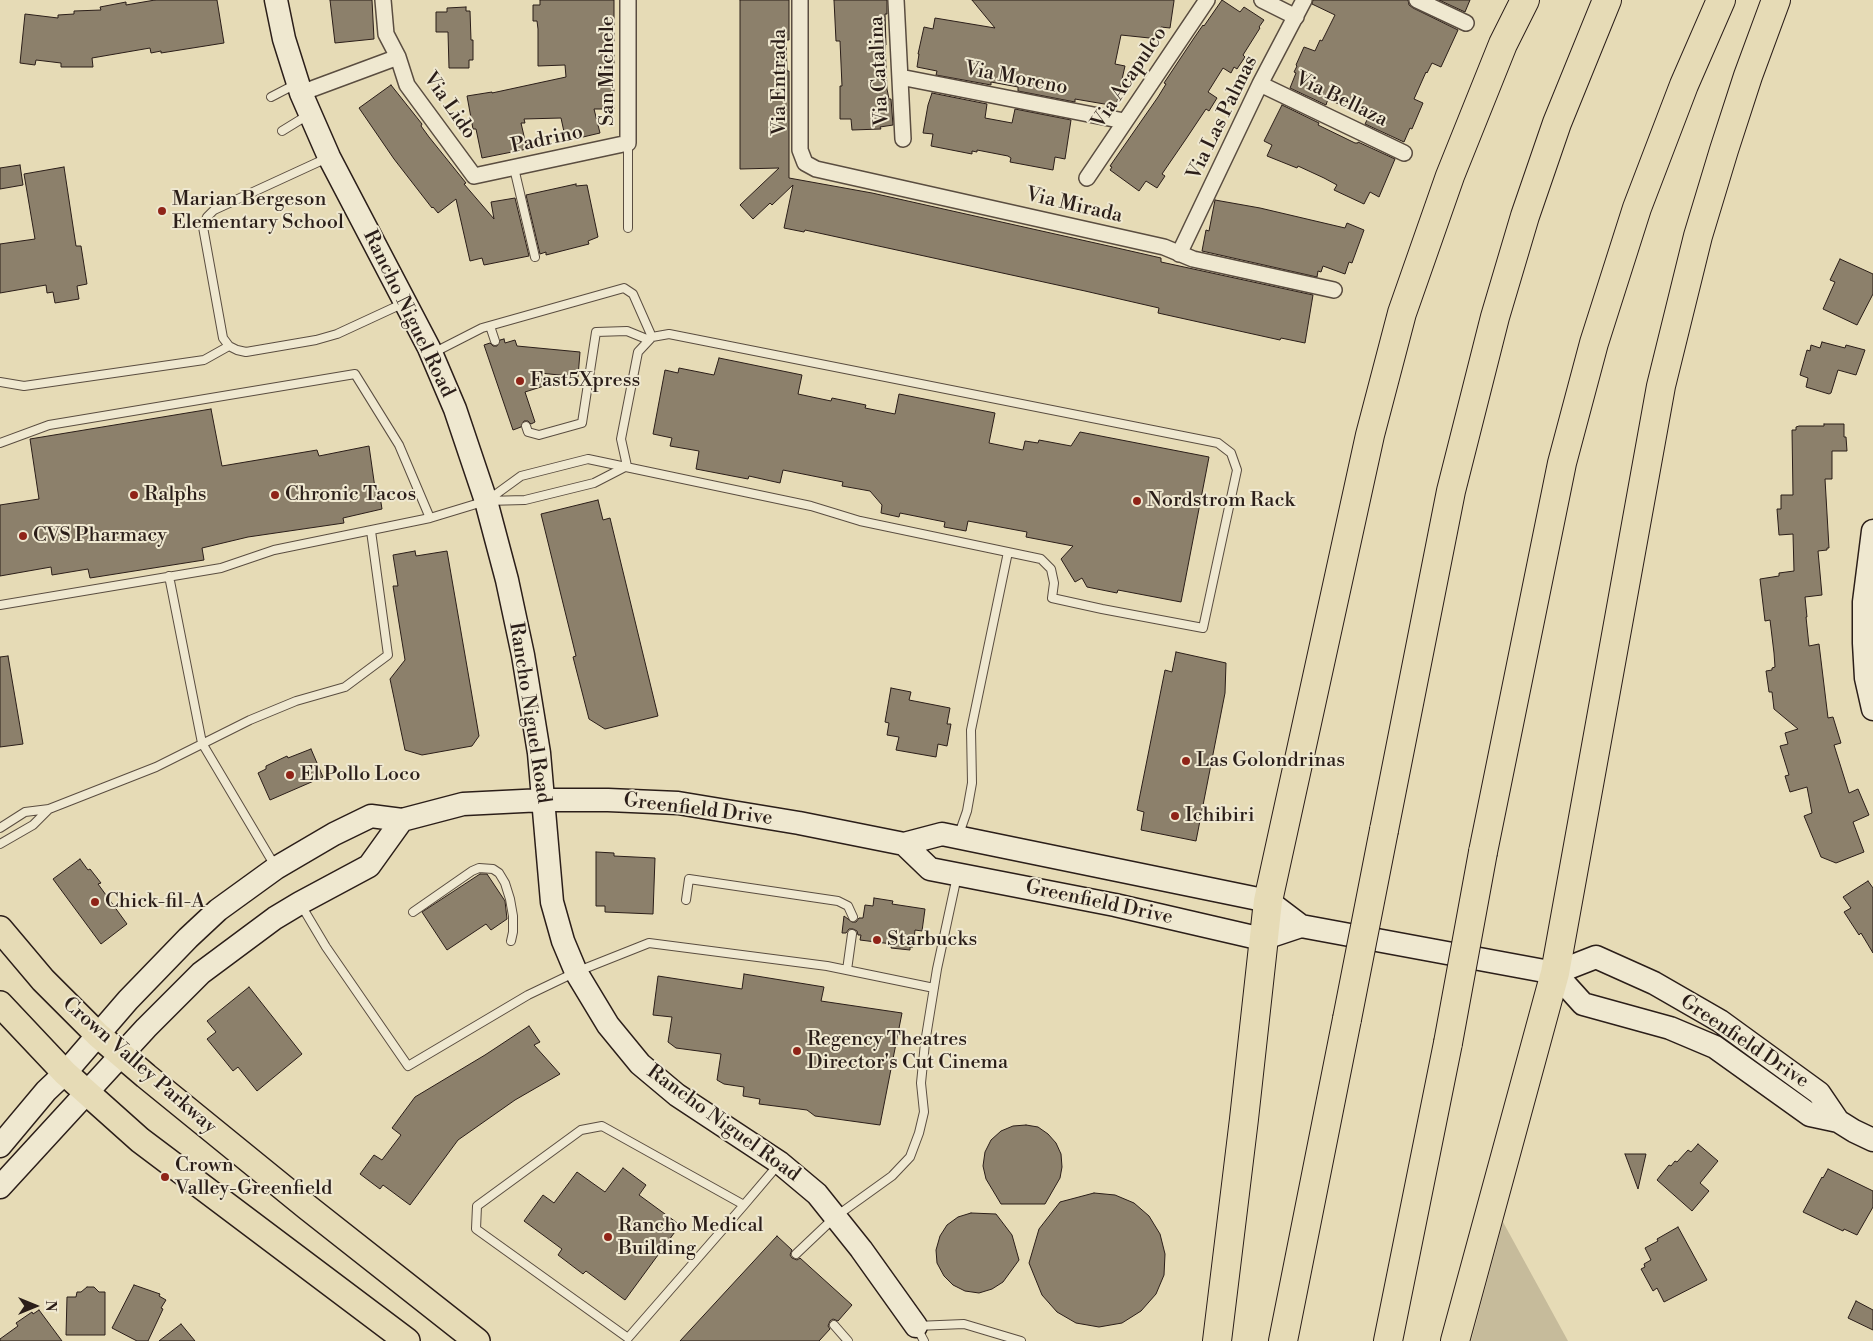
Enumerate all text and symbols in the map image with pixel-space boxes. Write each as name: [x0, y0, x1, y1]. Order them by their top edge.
street label: Via Catalina: [865, 15, 895, 127]
street label: San Michele: [596, 16, 620, 126]
street label: Via Acapulco: [1087, 23, 1173, 133]
street label: Via Entrada: [768, 29, 792, 135]
street label: Via Las Palmas: [1183, 52, 1263, 184]
street label: Via Moreno: [962, 57, 1070, 101]
street label: Via Bellaza: [1291, 67, 1391, 133]
street label: Via Lido: [417, 68, 481, 144]
street label: Padrino: [509, 121, 585, 159]
street label: Via Mirada: [1023, 183, 1125, 229]
place label: Marian Bergeson Elementary School: [172, 188, 344, 235]
marker: Marian Bergeson Elementary School: [156, 205, 168, 217]
street label: Rancho Niguel Road: [357, 226, 459, 402]
place label: Fast5Xpress: [530, 369, 640, 393]
marker: Fast5Xpress: [514, 375, 526, 387]
place label: Ralphs: [144, 483, 207, 507]
place label: Chronic Tacos: [285, 483, 416, 507]
marker: Ralphs: [128, 489, 140, 501]
marker: Chronic Tacos: [269, 489, 281, 501]
place label: Nordstrom Rack: [1147, 489, 1295, 513]
marker: Nordstrom Rack: [1131, 495, 1143, 507]
place label: CVS Pharmacy: [33, 524, 167, 548]
marker: CVS Pharmacy: [17, 530, 29, 542]
street label: Rancho Niguel Road: [503, 621, 555, 805]
place label: Las Golondrinas: [1196, 749, 1345, 773]
marker: Las Golondrinas: [1180, 755, 1192, 767]
place label: El Pollo Loco: [300, 763, 420, 787]
marker: El Pollo Loco: [284, 769, 296, 781]
street label: Greenfield Drive: [622, 789, 774, 831]
place label: Ichibiri: [1185, 804, 1255, 828]
marker: Ichibiri: [1169, 810, 1181, 822]
street label: Greenfield Drive: [1023, 876, 1175, 930]
place label: Chick-fil-A: [105, 890, 205, 914]
marker: Chick-fil-A: [89, 896, 101, 908]
place label: Starbucks: [887, 928, 977, 952]
marker: Starbucks: [871, 934, 883, 946]
street label: Greenfield Drive: [1675, 990, 1813, 1094]
street label: Crown Valley Parkway: [57, 993, 221, 1139]
place label: Regency Theatres Director's Cut Cinema: [807, 1028, 1008, 1075]
marker: Regency Theatres Director's Cut Cinema: [791, 1045, 803, 1057]
street label: Rancho Niguel Road: [642, 1060, 804, 1188]
place label: Crown Valley-Greenfield: [175, 1154, 332, 1201]
marker: Crown Valley-Greenfield: [159, 1171, 171, 1183]
place label: Rancho Medical Building: [618, 1214, 763, 1261]
marker: Rancho Medical Building: [602, 1231, 614, 1243]
north arrow: [10, 1281, 60, 1331]
text: N: [41, 1300, 59, 1312]

